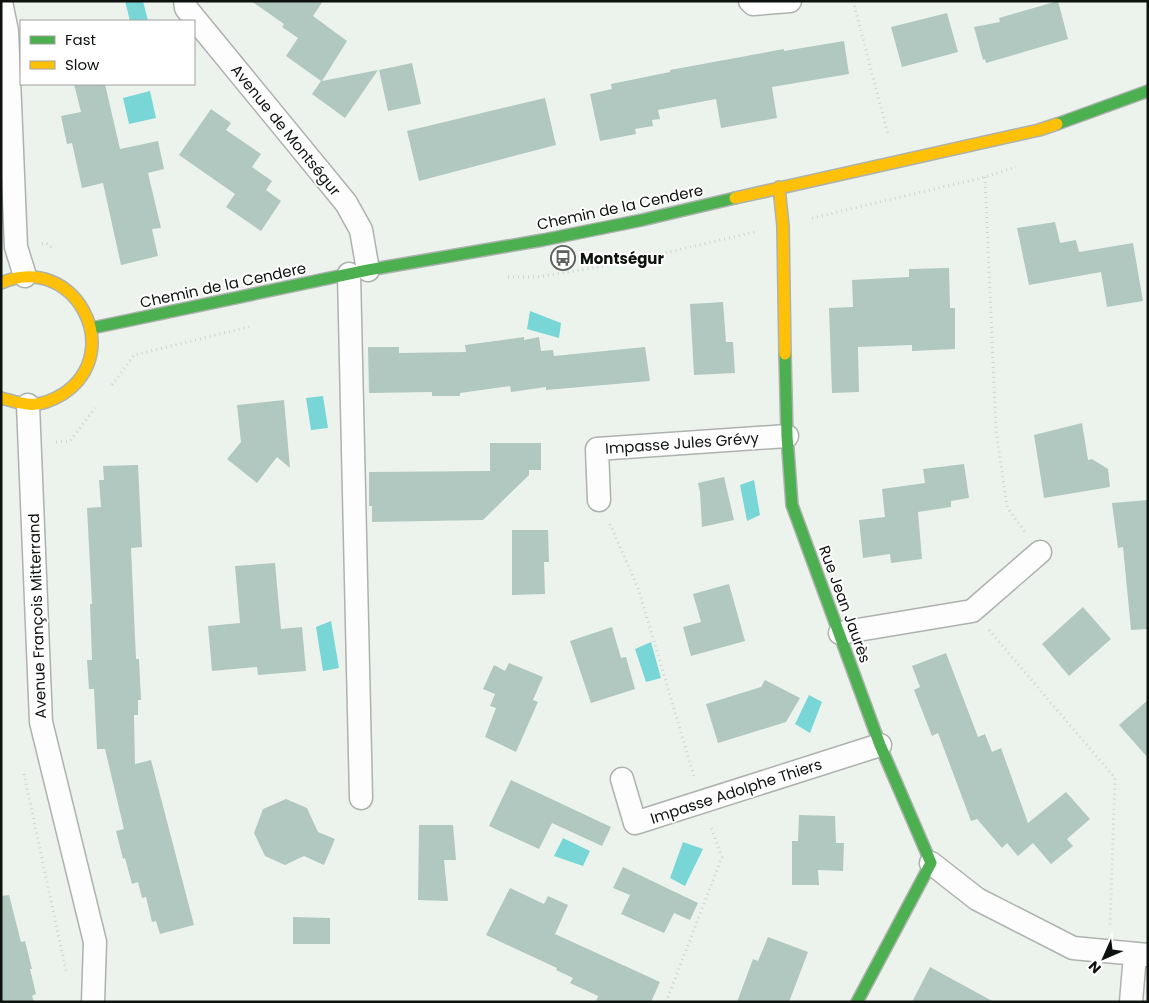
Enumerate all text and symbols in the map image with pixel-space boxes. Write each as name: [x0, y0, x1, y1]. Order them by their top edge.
legend: [20, 20, 195, 85]
text: Fast: [65, 29, 96, 50]
text: Slow: [65, 54, 100, 75]
street label: Avenue de Montségur: [226, 60, 346, 201]
street label: Chemin de la Cendere: [535, 179, 705, 235]
bus stop icon: Montségur: [550, 245, 576, 271]
place label: Montségur: [580, 248, 664, 269]
street label: Chemin de la Cendere: [138, 257, 308, 313]
street label: Impasse Jules Grévy: [604, 427, 760, 459]
street label: Avenue François Mitterrand: [23, 513, 51, 719]
street label: Rue Jean Jaurès: [814, 542, 876, 666]
street label: Impasse Adolphe Thiers: [648, 753, 825, 829]
north arrow: [1079, 933, 1129, 983]
text: N: [1084, 956, 1106, 978]

